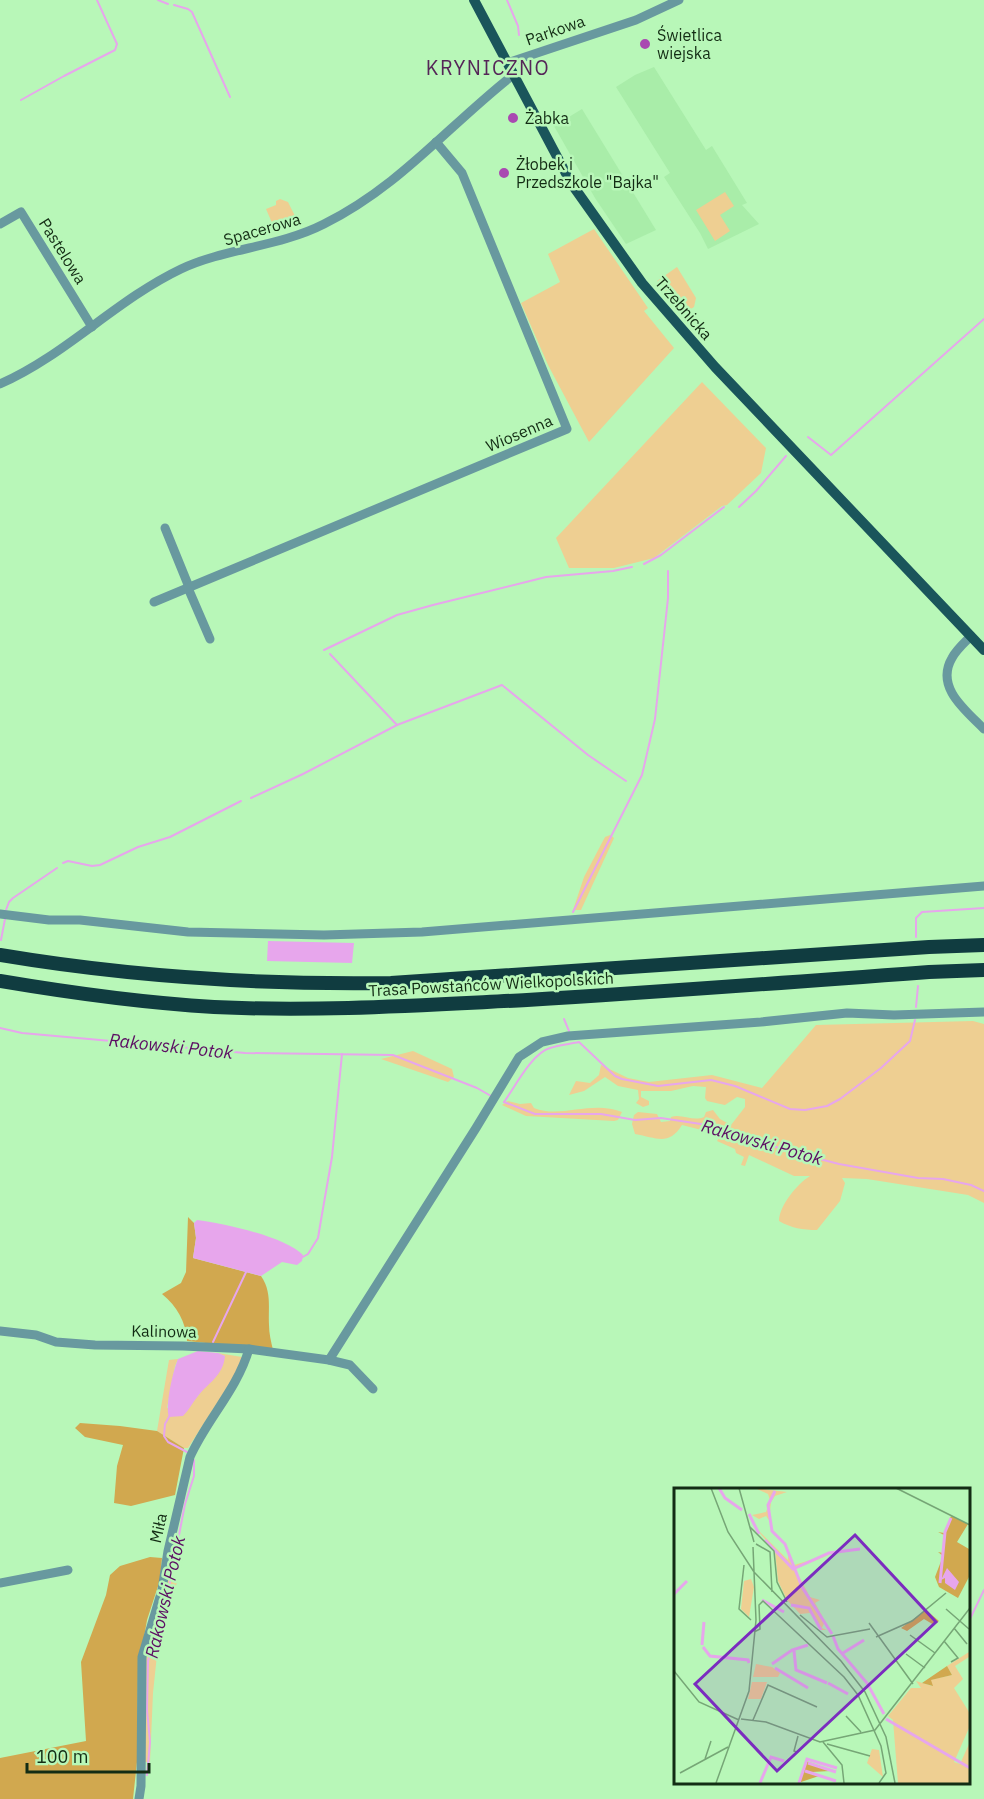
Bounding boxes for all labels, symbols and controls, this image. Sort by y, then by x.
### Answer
street label: Parkowa [523,10,588,49]
place label: Świetlica wiejska [657,24,722,63]
marker: Świetlica wiejska [638,37,652,51]
district label: KRYNICZNO [426,54,550,81]
place label: Żabka [525,108,569,128]
marker: Żabka [506,111,520,125]
place label: Żłobek i Przedszkole "Bajka" [516,154,659,192]
marker: Żłobek i Przedszkole "Bajka" [497,166,511,180]
street label: Spacerowa [221,208,303,250]
street label: Pastelowa [35,214,91,288]
street label: Trzebnicka [651,272,717,344]
street label: Wiosenna [483,410,556,456]
street label: Trasa Powstańców Wielkopolskich [368,968,614,1000]
water label: Rakowski Potok [108,1028,235,1064]
water label: Rakowski Potok [699,1114,826,1170]
street label: Kalinowa [131,1320,197,1342]
inset map [674,1488,969,1784]
street label: Miła [145,1511,171,1545]
water label: Rakowski Potok [140,1533,190,1660]
scale bar [27,1736,148,1774]
text: 100 m [36,1745,88,1768]

